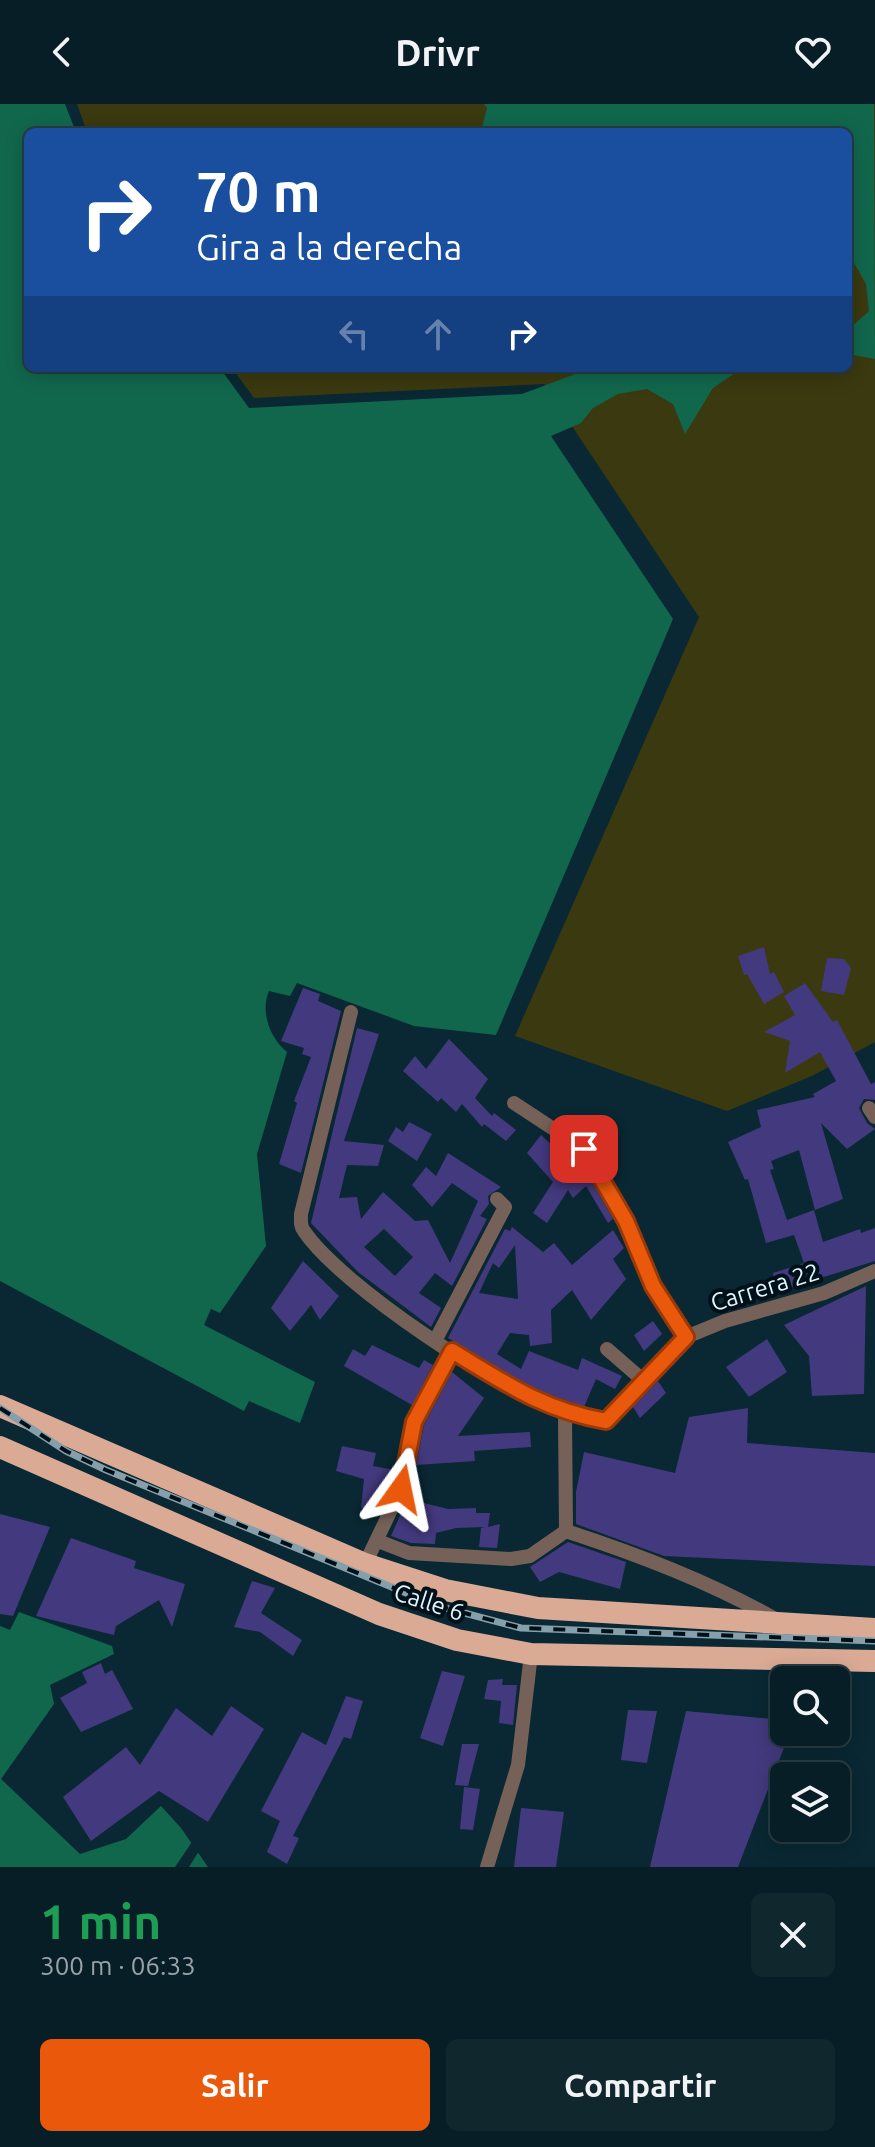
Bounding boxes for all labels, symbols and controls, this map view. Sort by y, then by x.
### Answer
icon: back [40,30,84,74]
icon: heart [791,30,835,74]
text: Drivr [395,32,480,73]
icon: right [64,160,168,264]
text: 70 m [196,160,321,223]
text: Gira a la derecha [196,226,462,267]
icon: left [332,312,376,356]
icon: ahead [416,312,460,356]
icon: right [500,312,544,356]
pin [550,1115,618,1183]
icon: arrive [562,1127,606,1171]
street label: Carrera 22 [707,1258,823,1316]
position arrow [359,1447,443,1531]
street label: Calle 6 [391,1578,467,1626]
map controls [770,1666,850,1842]
button: search [770,1666,850,1746]
button: layers [770,1762,850,1842]
button: close [751,1893,835,1977]
text: 1 min [40,1894,161,1948]
text: 300 m · 06:33 [40,1951,196,1980]
button: Salir [40,2039,430,2131]
button: Compartir [446,2039,835,2131]

